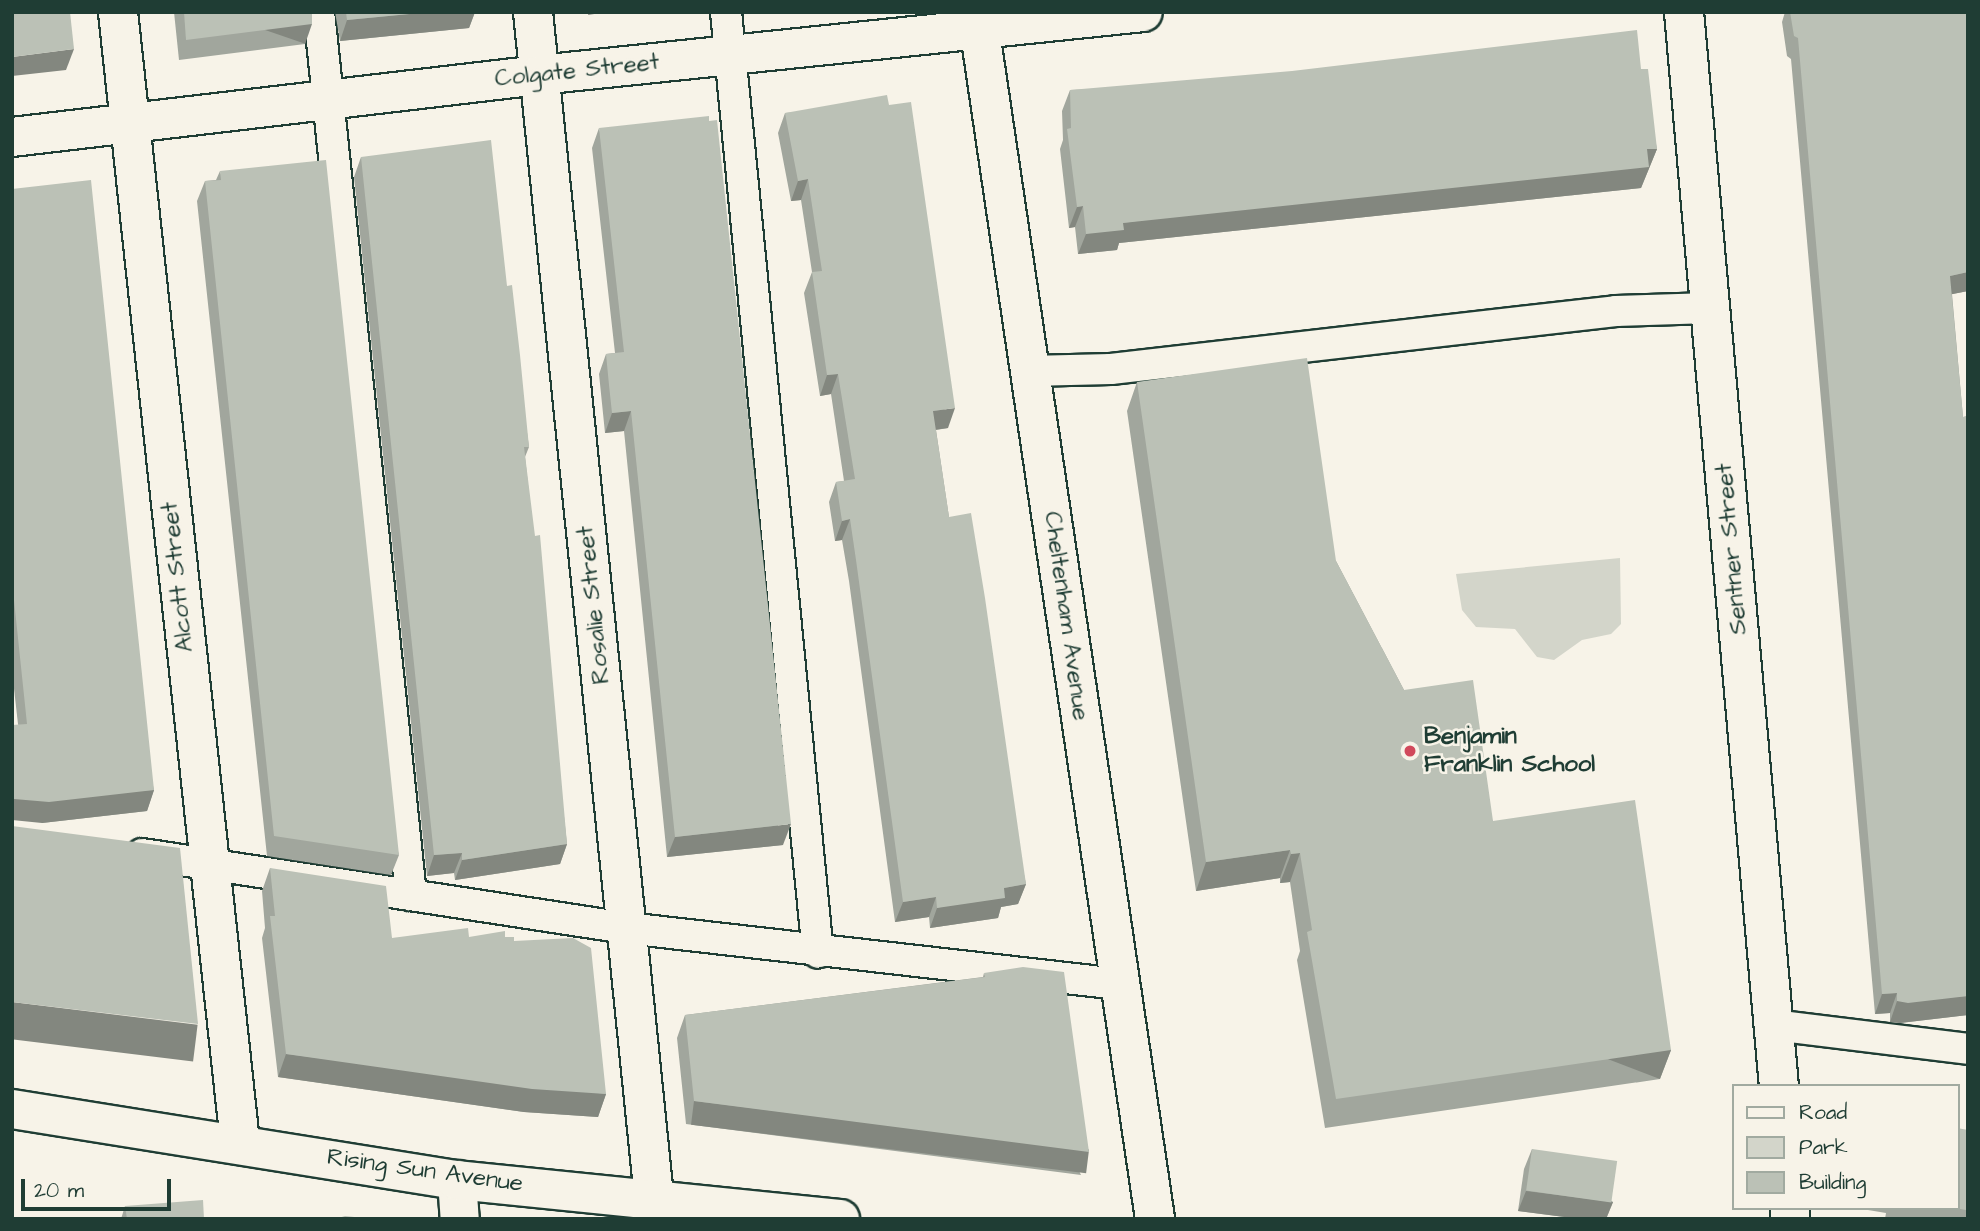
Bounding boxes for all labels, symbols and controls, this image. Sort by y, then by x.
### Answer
street label: Colgate Street [493,48,661,94]
street label: Sentner Street [1710,462,1754,636]
street label: Alcott Street [156,500,200,654]
street label: Cheltenham Avenue [1037,510,1095,722]
street label: Rosalie Street [571,524,617,686]
place label: Benjamin Franklin School [1424,723,1595,779]
marker: Benjamin Franklin School [1402,743,1418,759]
legend [1731,1084,1959,1210]
text: Road [1799,1098,1847,1127]
text: Park [1799,1133,1848,1162]
street label: Rising Sun Avenue [325,1143,525,1199]
scale bar [24,1164,175,1208]
text: Building [1799,1168,1866,1197]
text: 20 m [34,1176,84,1205]

